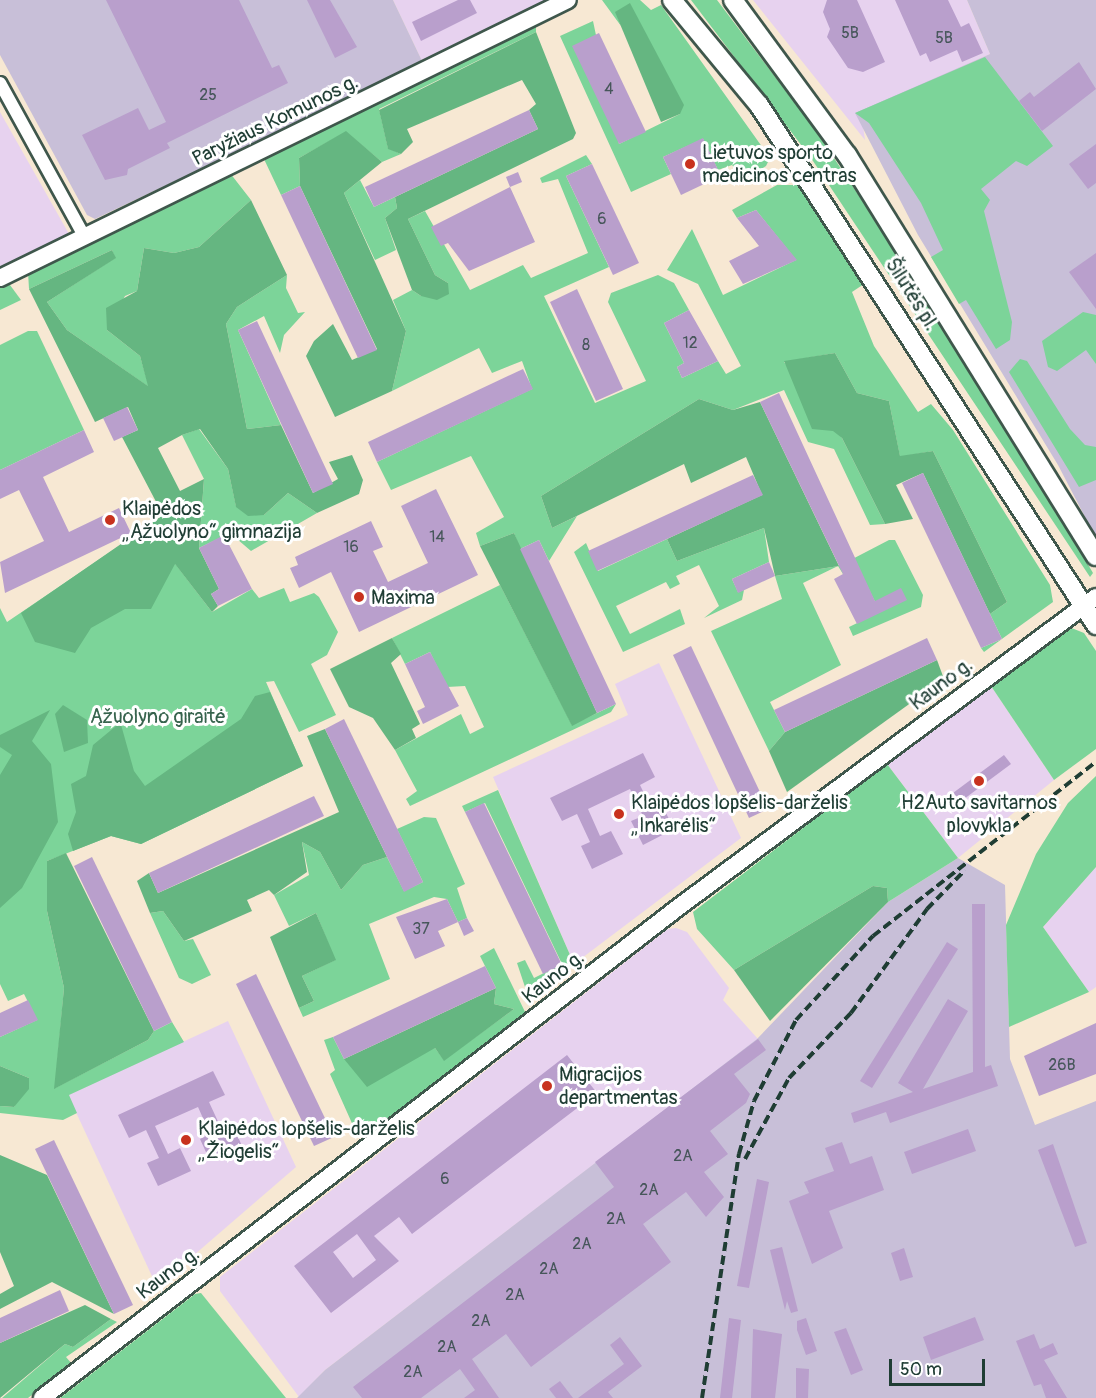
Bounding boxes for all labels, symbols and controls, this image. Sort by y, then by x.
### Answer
house number: 5B [841,23,859,43]
house number: 5B [935,28,953,48]
street label: Paryžiaus Komunos g. [188,69,362,171]
house number: 4 [604,79,614,99]
house number: 25 [199,85,217,105]
place label: Lietuvos sporto medicinos centras [702,140,856,187]
marker: Lietuvos sporto medicinos centras [683,157,697,171]
house number: 6 [597,209,607,229]
street label: Šilutės pl. [880,253,944,335]
house number: 12 [682,333,698,353]
house number: 8 [582,335,590,355]
place label: Klaipėdos „Ąžuolyno“ gimnazija [122,496,301,543]
marker: Klaipėdos „Ąžuolyno“ gimnazija [103,513,117,527]
house number: 14 [429,527,445,547]
house number: 16 [343,537,359,557]
place label: Maxima [371,585,435,609]
marker: Maxima [352,590,366,604]
street label: Kauno g. [905,653,977,715]
park label: Ąžuolyno giraitė [90,704,226,728]
marker: H2Auto savitarnos plovykla [972,774,986,788]
place label: Klaipėdos lopšelis-darželis „Inkarėlis“ [631,790,848,837]
place label: H2Auto savitarnos plovykla [901,790,1057,837]
marker: Klaipėdos lopšelis-darželis „Inkarėlis“ [612,807,626,821]
house number: 37 [412,919,430,939]
street label: Kauno g. [517,945,589,1009]
house number: 26B [1048,1055,1076,1075]
place label: Migracijos departmentas [559,1062,677,1109]
marker: Migracijos departmentas [540,1079,554,1093]
place label: Klaipėdos lopšelis-darželis „Žiogelis“ [198,1116,415,1163]
marker: Klaipėdos lopšelis-darželis „Žiogelis“ [179,1133,193,1147]
house number: 2A [673,1146,693,1166]
house number: 6 [440,1169,450,1189]
house number: 2A [639,1180,659,1200]
house number: 2A [606,1209,626,1229]
house number: 2A [572,1234,592,1254]
street label: Kauno g. [132,1242,204,1304]
house number: 2A [539,1259,559,1279]
house number: 2A [505,1285,525,1305]
house number: 2A [471,1311,491,1331]
house number: 2A [437,1337,457,1357]
scale bar [892,1347,988,1385]
text: 50 m [900,1358,942,1381]
house number: 2A [403,1362,423,1382]

